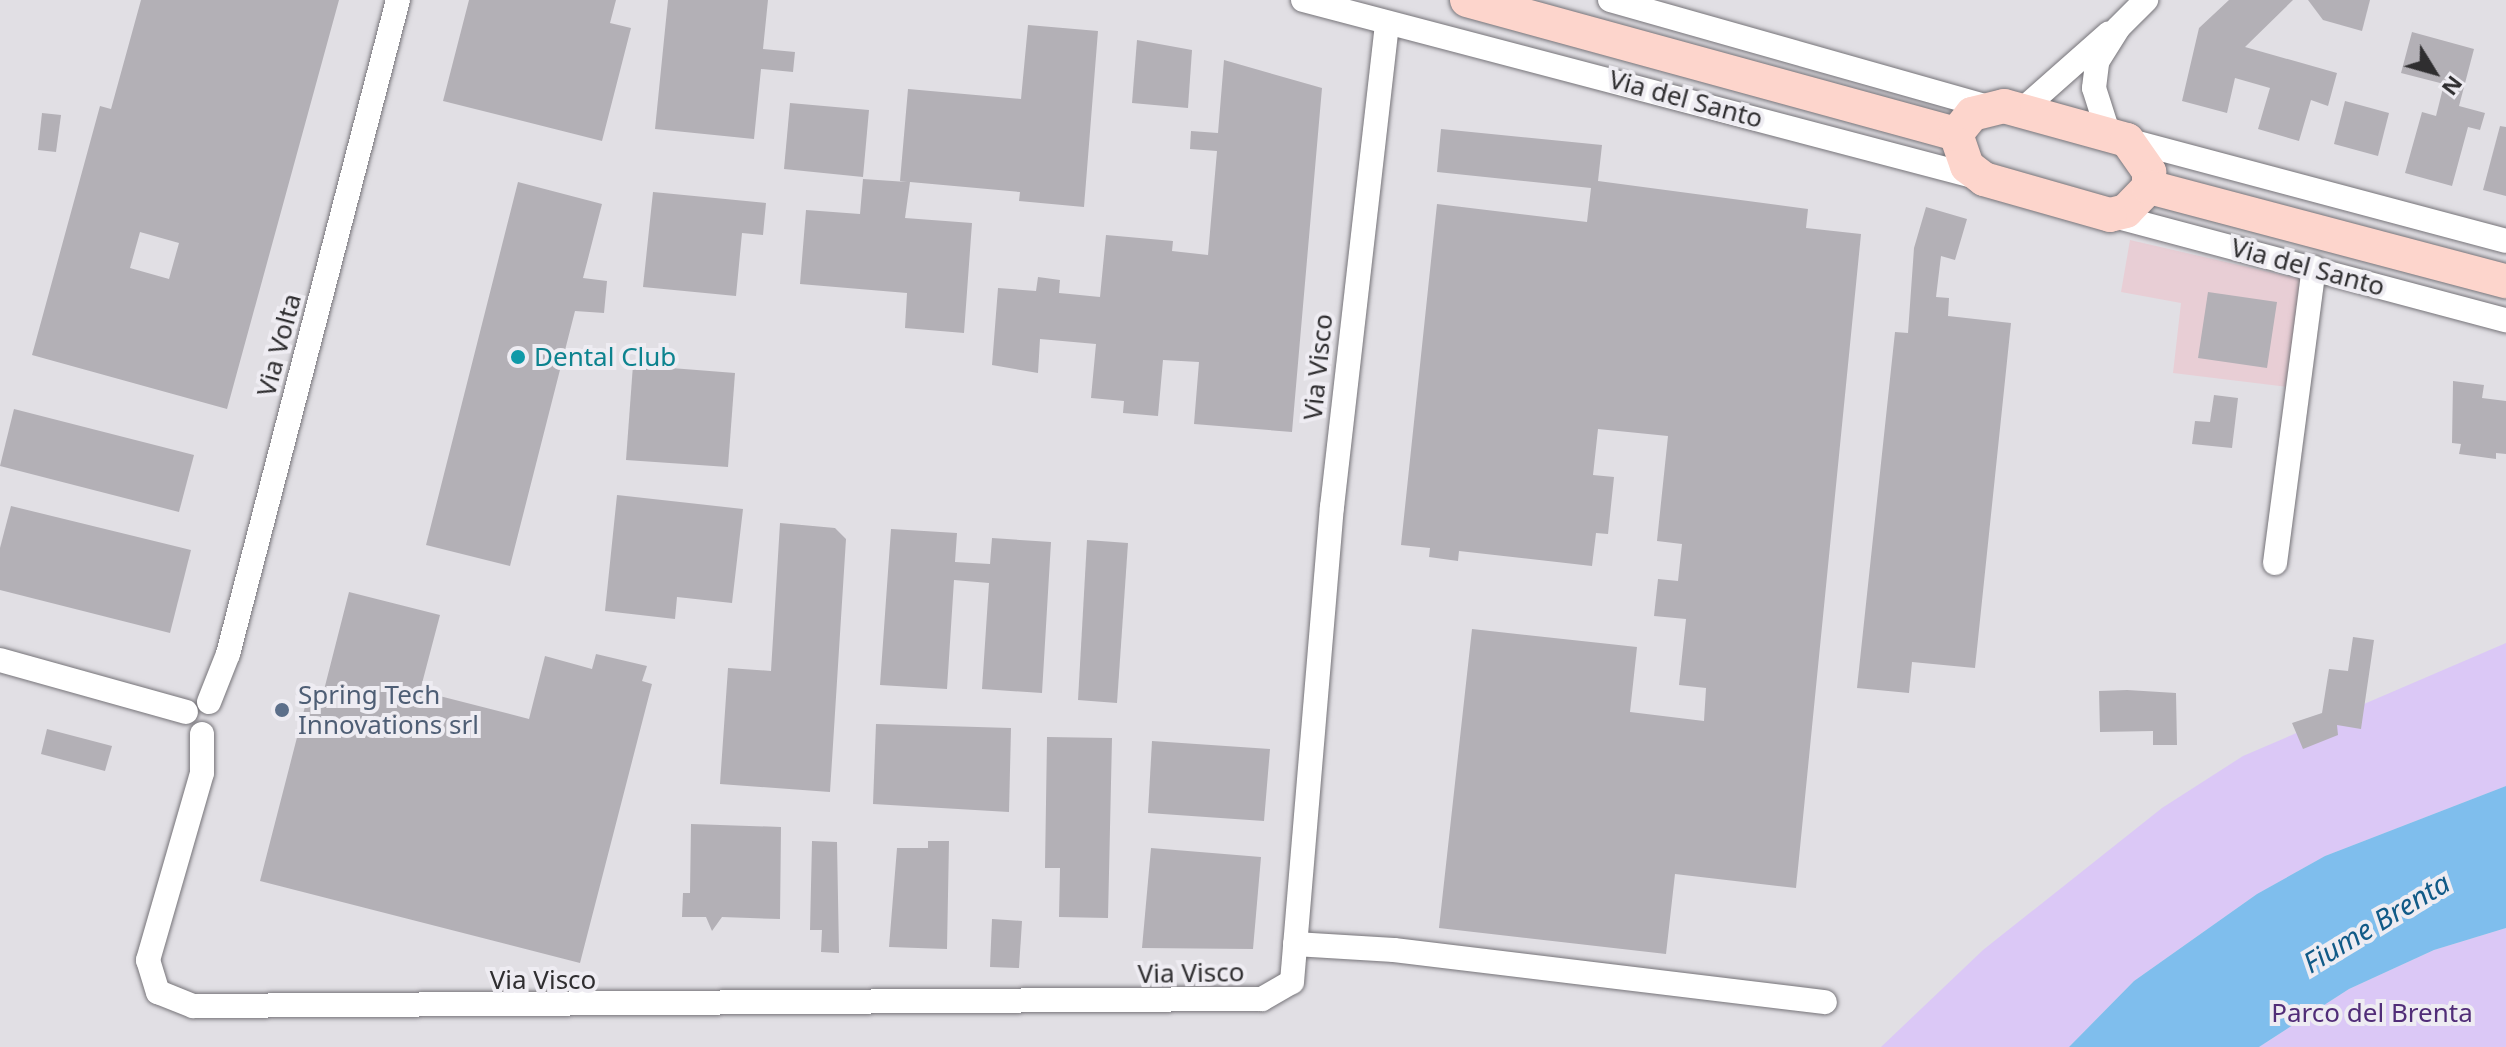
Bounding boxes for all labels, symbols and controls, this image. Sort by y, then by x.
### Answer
north arrow [2394,32,2474,112]
street label: Via del Santo [1606,64,1766,134]
text: N [2436,70,2471,103]
street label: Via del Santo [2228,232,2388,302]
street label: Via Volta [250,290,308,400]
street label: Via Visco [1297,312,1339,422]
place label: Dental Club [534,341,676,373]
marker: Dental Club [509,348,527,366]
place label: Spring Tech Innovations srl [298,679,479,740]
marker: Spring Tech Innovations srl [273,701,291,719]
water label: Fiume Brenta [2296,865,2456,979]
street label: Via Visco [1137,956,1245,990]
street label: Via Visco [490,964,596,996]
park label: Parco del Brenta [2271,997,2473,1029]

